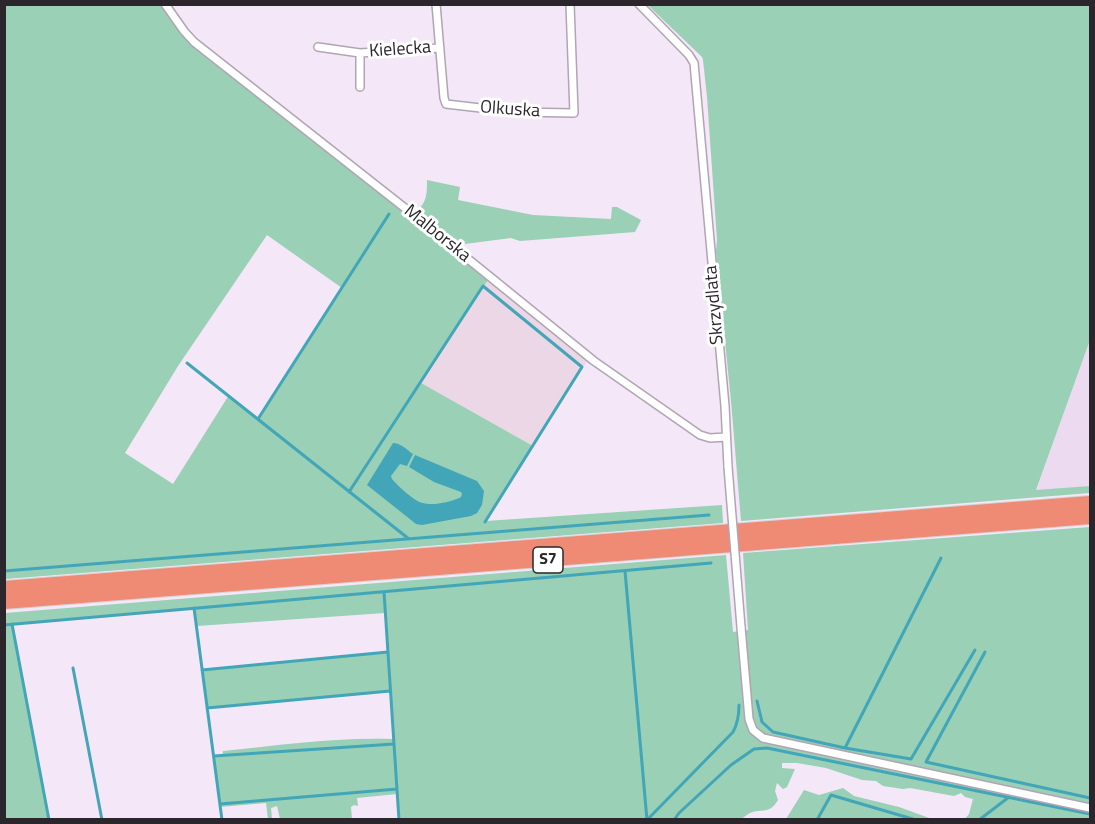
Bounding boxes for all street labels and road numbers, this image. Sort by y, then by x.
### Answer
street label: Kielecka [368,37,432,63]
street label: Olkuska [479,97,541,123]
street label: Malborska [399,201,475,267]
street label: Skrzydlata [701,265,729,345]
road number: S7 [533,547,563,573]

